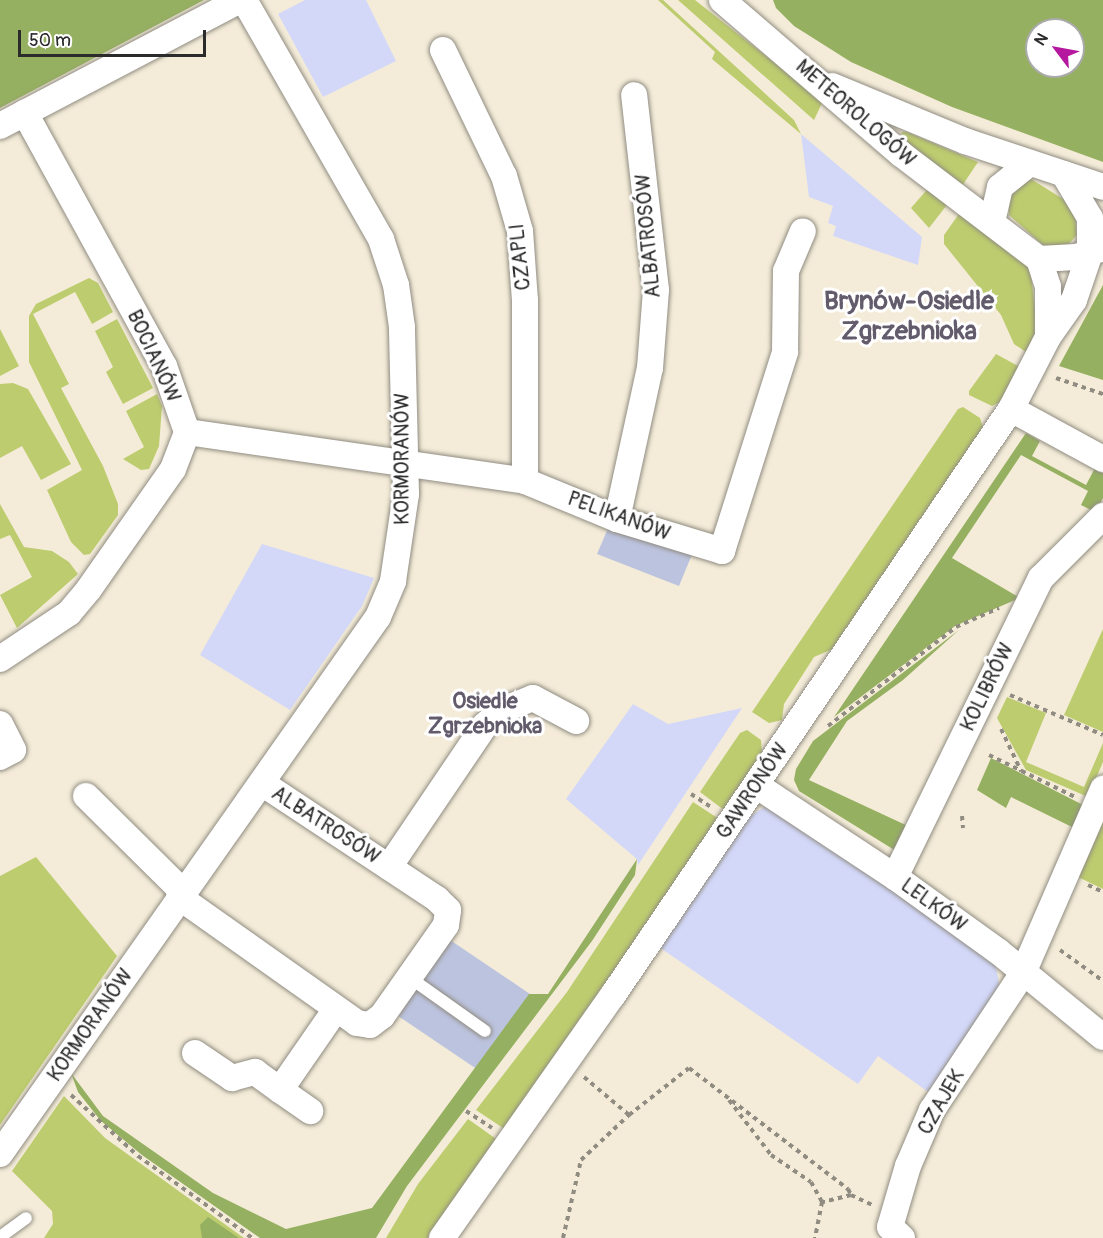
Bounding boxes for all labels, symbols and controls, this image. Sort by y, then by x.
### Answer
scale bar [21,18,208,56]
north arrow [1025,18,1085,78]
text: 50 m [29,29,71,52]
text: N [1030,30,1053,49]
street label: METEOROLOGÓW [791,54,921,172]
street label: ALBATROSÓW [631,173,665,299]
street label: CZAPLI [505,222,535,292]
district label: Brynów-Osiedle Zgrzebnioka [824,286,994,348]
street label: BOCIANÓW [122,306,186,406]
street label: KORMORANÓW [390,393,414,525]
street label: PELIKANÓW [564,486,674,546]
street label: KOLIBRÓW [955,639,1019,735]
district label: Osiedle Zgrzebnioka [428,688,542,740]
street label: GAWRONÓW [711,738,793,844]
street label: ALBATROSÓW [267,781,385,869]
street label: LELKÓW [896,873,972,937]
street label: KORMORANÓW [42,964,138,1086]
street label: CZAJEK [913,1065,969,1139]

